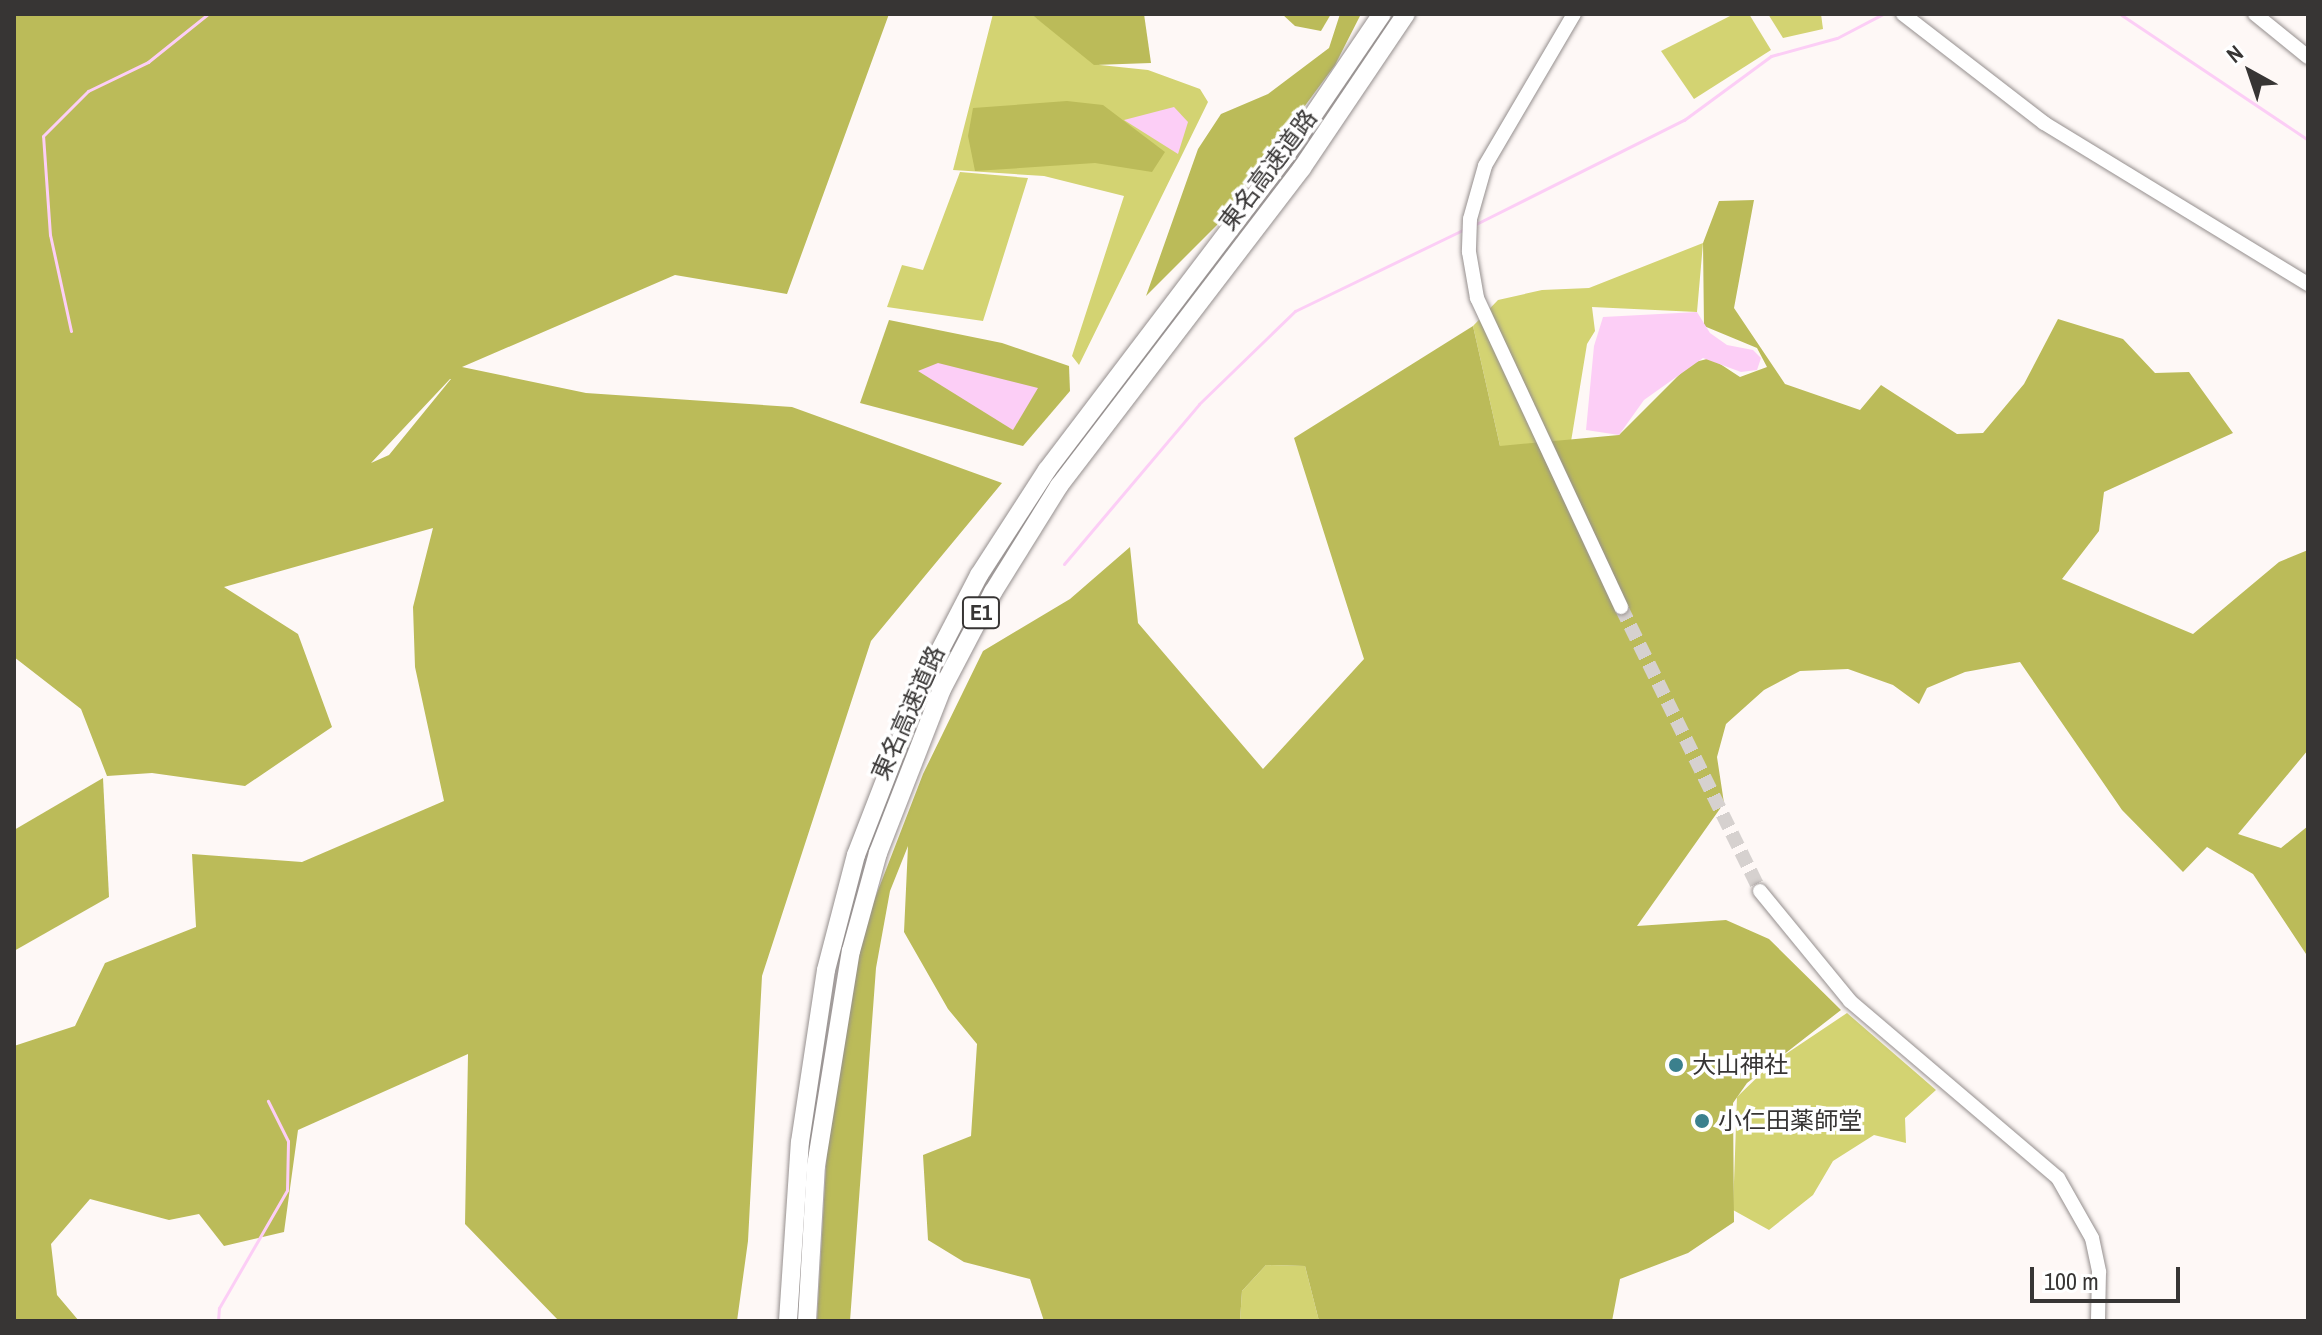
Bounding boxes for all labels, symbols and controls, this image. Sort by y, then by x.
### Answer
north arrow [2210,32,2290,112]
text: N [2220,38,2249,69]
street label: 東名高速道路 [1213,104,1323,236]
road number: E1 [961,595,1001,631]
street label: 東名高速道路 [866,641,950,785]
place label: 大山神社 [1692,1051,1788,1079]
marker: 大山神社 [1667,1056,1685,1074]
place label: 小仁田薬師堂 [1718,1107,1862,1135]
marker: 小仁田薬師堂 [1693,1112,1711,1130]
scale bar [2034,1251,2184,1301]
text: 100 m [2044,1265,2099,1297]

